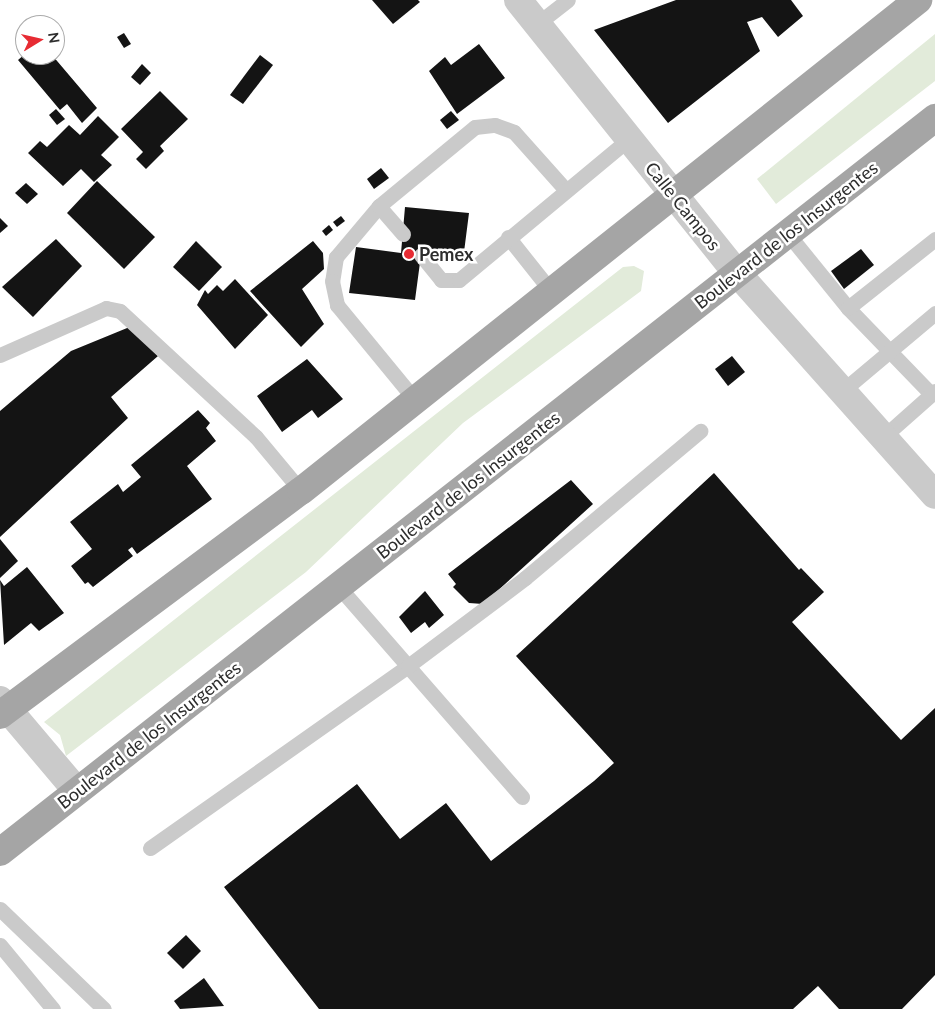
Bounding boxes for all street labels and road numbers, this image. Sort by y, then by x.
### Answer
street label: Calle Campos [641,157,725,255]
street label: Boulevard de los Insurgentes [690,157,882,313]
street label: Boulevard de los Insurgentes [372,407,564,563]
street label: Boulevard de los Insurgentes [53,657,245,813]

